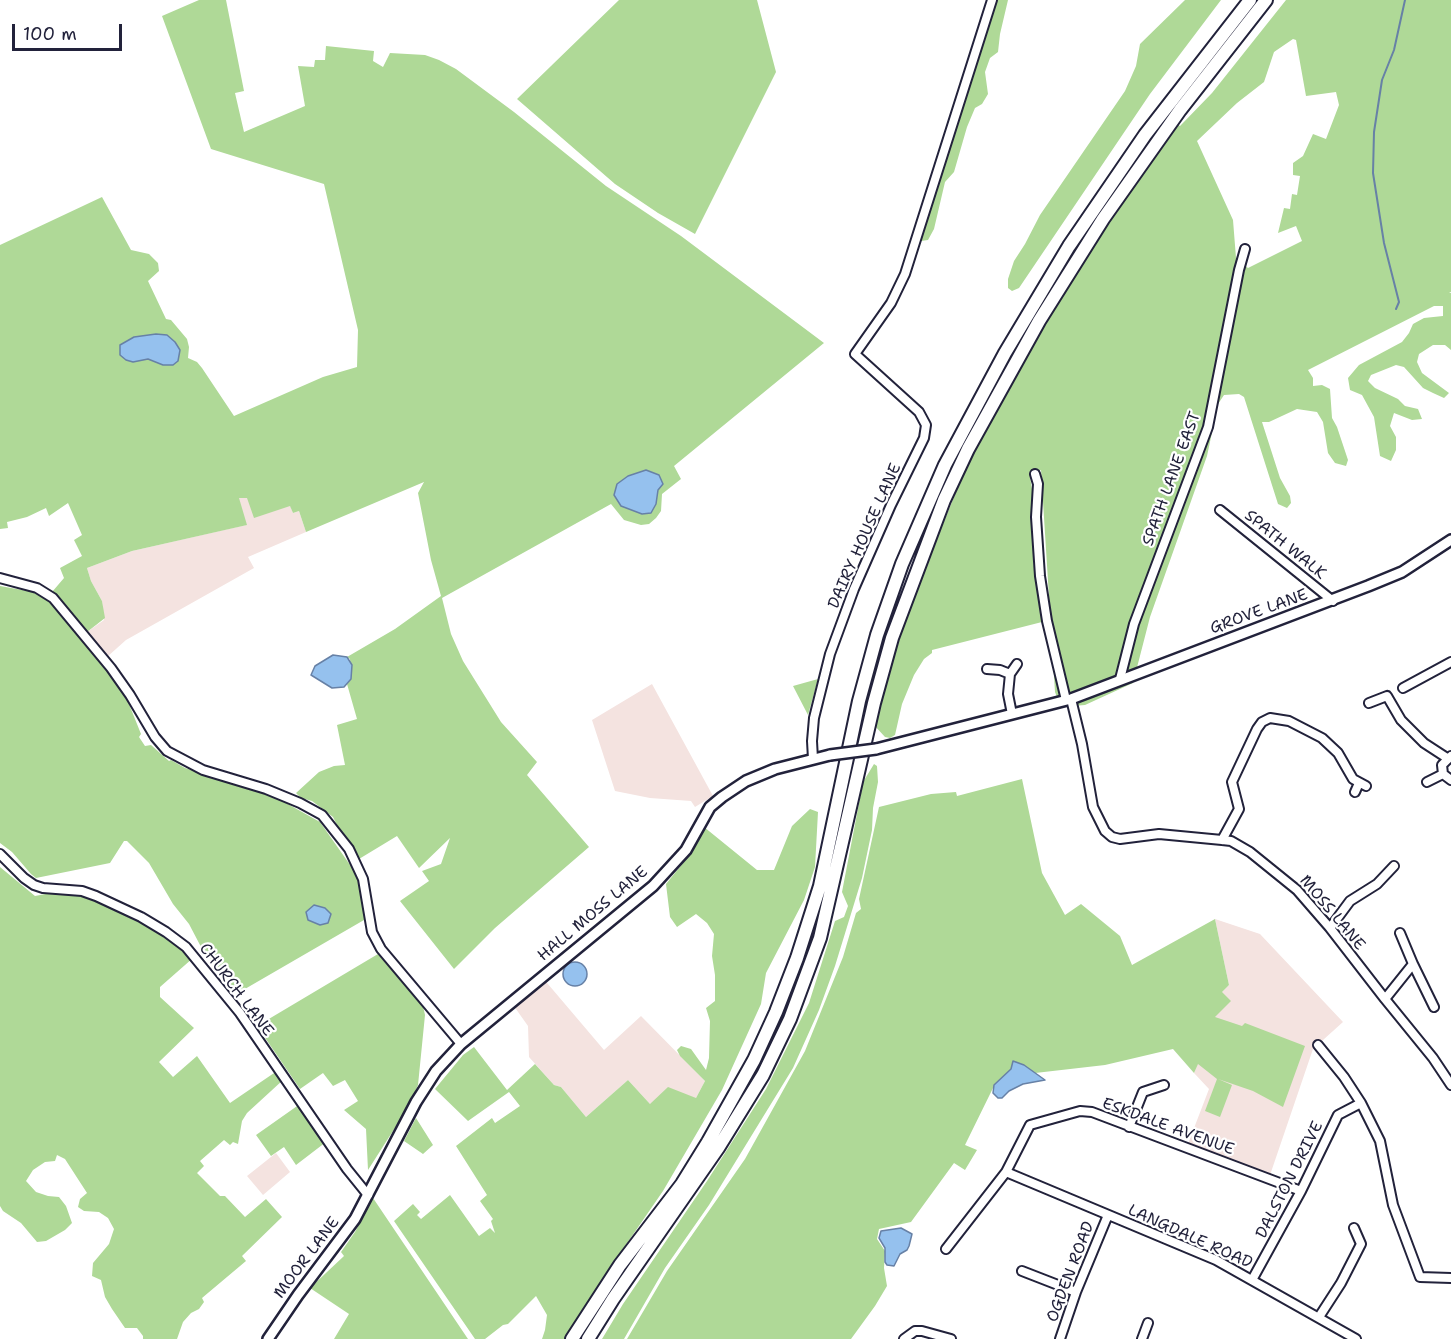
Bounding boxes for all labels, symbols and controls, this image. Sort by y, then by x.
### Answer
scale bar [15,12,124,50]
text: 100 m [23,22,77,46]
street label: SPATH LANE EAST [1139,409,1205,549]
street label: DAIRY HOUSE LANE [824,460,906,612]
street label: SPATH WALK [1240,506,1330,584]
street label: GROVE LANE [1208,585,1310,639]
street label: HALL MOSS LANE [534,862,652,966]
street label: MOSS LANE [1295,872,1369,954]
street label: CHURCH LANE [195,940,277,1040]
street label: ESKDALE AVENUE [1099,1094,1237,1160]
street label: DALSTON DRIVE [1252,1118,1328,1242]
street label: LANGDALE ROAD [1125,1201,1255,1273]
street label: MOOR LANE [270,1214,344,1302]
street label: OGDEN ROAD [1043,1219,1099,1325]

